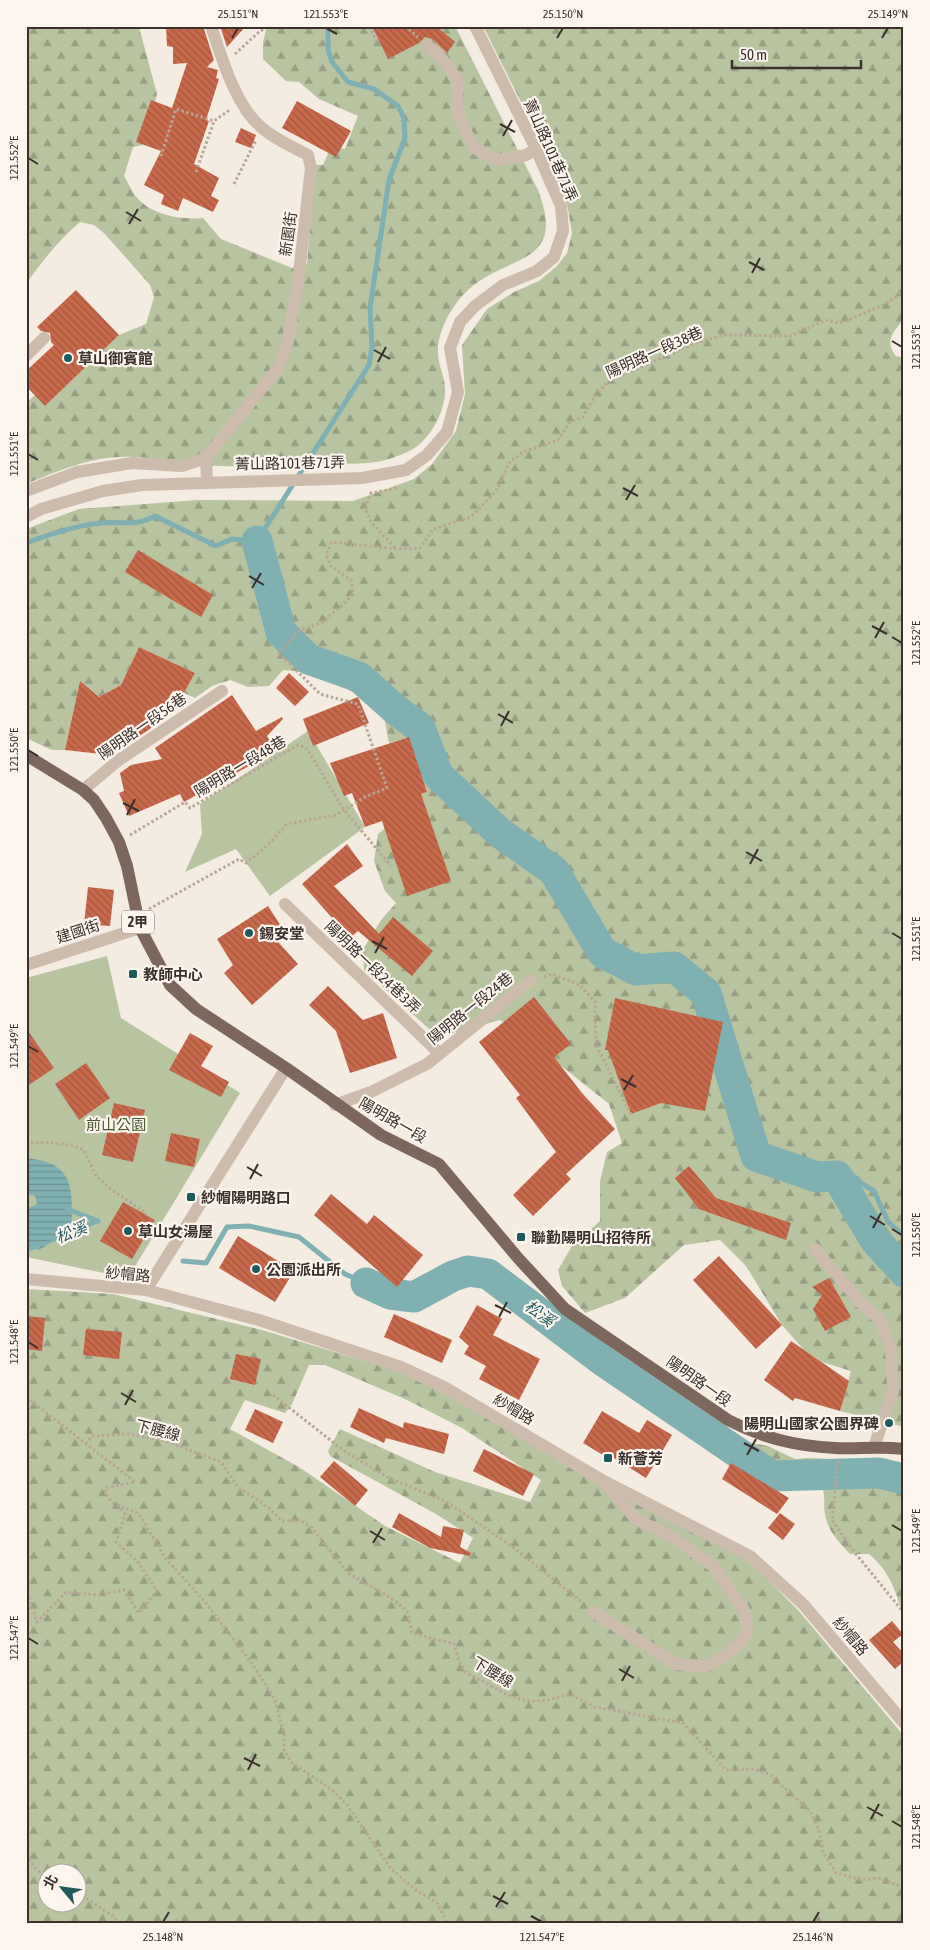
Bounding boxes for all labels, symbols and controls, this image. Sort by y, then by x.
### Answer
text: 25.151°N [218,7,258,21]
text: 121.553°E [304,7,348,21]
text: 25.150°N [543,7,583,21]
text: 25.149°N [868,7,908,21]
scale bar [732,38,861,70]
text: 50 m [740,46,767,63]
street label: 菁山路101巷71弄 [521,96,581,204]
text: 121.552°E [7,136,21,180]
street label: 新園街 [276,211,300,257]
street label: 陽明路一段38巷 [603,323,705,381]
text: 121.553°E [909,325,923,369]
place label: 草山御賓館 [78,350,153,367]
marker: 草山御賓館 [62,352,74,364]
text: 121.551°E [7,432,21,476]
street label: 菁山路101巷71弄 [235,454,345,472]
text: 121.552°E [909,621,923,665]
street label: 陽明路一段56巷 [94,689,190,763]
text: 121.550°E [7,728,21,772]
street label: 陽明路一段48巷 [191,732,289,800]
road number: 2甲 [122,910,154,934]
street label: 建國街 [54,916,102,946]
street label: 陽明路一段24巷3弄 [322,917,424,1017]
text: 121.551°E [909,917,923,961]
place label: 錫安堂 [259,925,304,942]
marker: 錫安堂 [243,927,255,939]
place label: 教師中心 [143,966,203,983]
marker: 教師中心 [127,968,139,980]
street label: 陽明路一段24巷 [424,969,516,1047]
text: 121.549°E [7,1024,21,1068]
street label: 陽明路一段 [356,1094,430,1146]
park label: 前山公園 [86,1116,146,1133]
place label: 紗帽陽明路口 [201,1189,291,1206]
marker: 紗帽陽明路口 [185,1191,197,1203]
text: 121.550°E [909,1213,923,1257]
water label: 松溪 [53,1217,91,1246]
place label: 草山女湯屋 [138,1223,213,1240]
marker: 草山女湯屋 [122,1225,134,1237]
place label: 聯勤陽明山招待所 [531,1229,651,1246]
marker: 聯勤陽明山招待所 [515,1231,527,1243]
place label: 公園派出所 [266,1261,341,1278]
marker: 公園派出所 [250,1263,262,1275]
street label: 紗帽路 [105,1264,151,1284]
water label: 松溪 [522,1296,560,1331]
text: 121.548°E [7,1320,21,1364]
street label: 陽明路一段 [663,1353,735,1409]
street label: 紗帽路 [490,1390,538,1428]
place label: 陽明山國家公園界碑 [744,1415,879,1432]
street label: 下腰線 [134,1416,182,1444]
marker: 陽明山國家公園界碑 [883,1417,895,1429]
place label: 新薈芳 [618,1450,663,1467]
marker: 新薈芳 [602,1452,614,1464]
text: 121.549°E [909,1509,923,1553]
street label: 紗帽路 [830,1613,872,1659]
text: 121.547°E [7,1616,21,1660]
street label: 下腰線 [469,1653,517,1691]
text: 121.548°E [909,1805,923,1849]
north arrow [38,1862,88,1912]
text: 北 [40,1872,61,1892]
text: 25.148°N [143,1930,183,1944]
text: 121.547°E [520,1930,564,1944]
text: 25.146°N [793,1930,833,1944]

